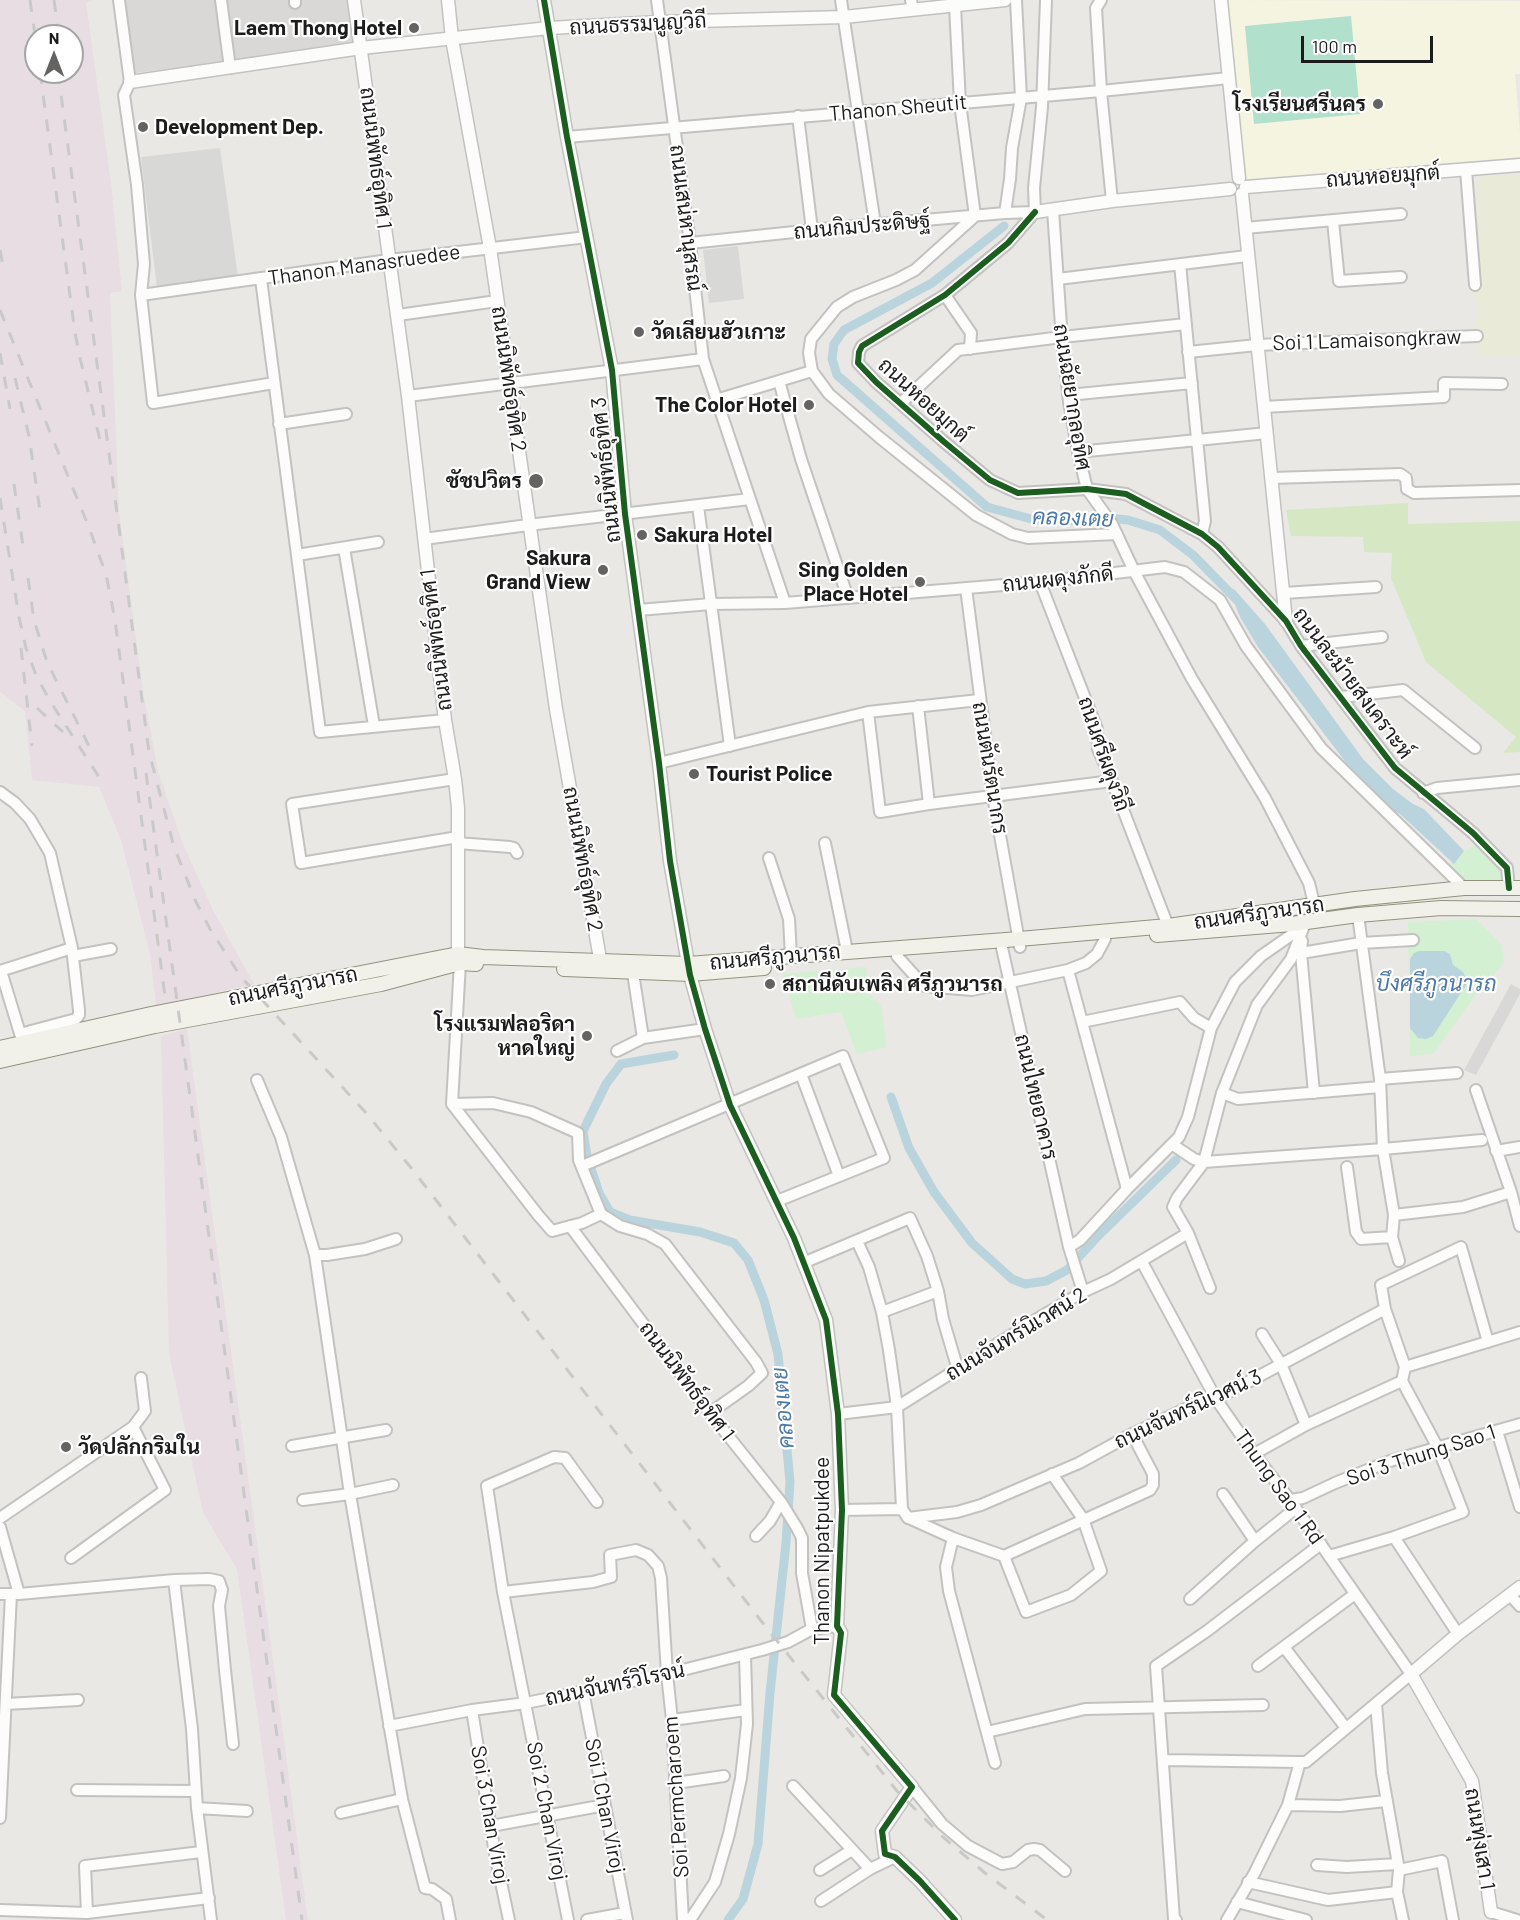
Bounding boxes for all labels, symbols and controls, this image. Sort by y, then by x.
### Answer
street label: ถนนธรรมนูญวิถี [569,8,707,40]
place label: Laem Thong Hotel [234,15,402,41]
marker: Laem Thong Hotel [407,21,421,35]
north arrow [24,24,84,84]
scale bar [1304,24,1436,62]
text: N [49,28,59,47]
text: 100 m [1312,35,1357,57]
street label: ถนนนิพัทธ์อุทิศ 1 [355,86,397,230]
street label: Thanon Sheutit [828,89,968,127]
place label: โรงเรียนศรีนคร [1233,91,1366,117]
marker: โรงเรียนศรีนคร [1371,97,1385,111]
place label: Development Dep. [155,114,324,140]
marker: Development Dep. [136,120,150,134]
street label: ถนนเสน่หานุสรณ์ [664,143,708,293]
street label: ถนนหอยมุกต์ [1325,159,1441,193]
street label: ถนนกิมประดิษฐ์ [793,207,931,245]
street label: Thanon Manasruedee [266,239,462,291]
street label: ถนนนิพัทธ์อุทิศ 2 [486,305,532,453]
place label: วัดเลียนฮัวเกาะ [651,319,786,345]
street label: ถนนฉัยยากุลอุทิศ [1048,322,1096,472]
street label: Soi 1 Lamaisongkraw [1272,324,1462,356]
marker: วัดเลียนฮัวเกาะ [632,325,646,339]
street label: ถนนหอยมุกต์ [873,352,975,448]
place label: The Color Hotel [655,392,797,418]
street label: ถนนนิพัทธ์อุทิศ 3 [586,396,626,544]
marker: The Color Hotel [802,398,816,412]
place label: ชัชปวิตร [446,468,522,494]
marker: ชัชปวิตร [527,472,545,490]
water label: คลองเตย [1032,503,1114,533]
place label: Sakura Hotel [654,522,772,548]
marker: Sakura Hotel [635,528,649,542]
place label: Sakura Grand View [486,545,591,595]
place label: Sing Golden Place Hotel [798,557,908,607]
street label: ถนนผดุงภักดี [1001,561,1115,597]
marker: Sakura Grand View [596,563,610,577]
street label: ถนนนิพัทธ์อุทิศ 1 [415,568,457,712]
marker: Sing Golden Place Hotel [913,575,927,589]
street label: ถนนละม้ายสงเคราะห์ [1288,602,1418,764]
street label: ถนนศรีผดุงวิถี [1073,693,1135,815]
street label: ถนนตันรัตนากร [967,700,1013,836]
place label: Tourist Police [706,761,832,787]
marker: Tourist Police [687,767,701,781]
street label: ถนนนิพัทธ์อุทิศ 2 [558,785,608,933]
street label: ถนนศรีภูวนารถ [1192,891,1326,935]
street label: ถนนศรีภูวนารถ [708,939,842,975]
street label: ถนนศรีภูวนารถ [226,961,360,1011]
place label: สถานีดับเพลิง ศรีภูวนารถ [782,971,1003,997]
water label: บึงศรีภูวนารถ [1376,971,1496,997]
marker: สถานีดับเพลิง ศรีภูวนารถ [763,977,777,991]
place label: โรงแรมฟลอริดา หาดใหญ่ [434,1011,575,1061]
marker: โรงแรมฟลอริดา หาดใหญ่ [580,1029,594,1043]
street label: ถนนไทยอาคาร [1009,1032,1063,1162]
street label: ถนนจันทร์นิเวศน์ 2 [941,1282,1091,1386]
street label: ถนนนิพัทธ์อุทิศ 1 [634,1316,740,1446]
street label: ถนนจันทร์นิเวศน์ 3 [1110,1364,1266,1454]
water label: คลองเตย [766,1366,800,1450]
street label: Soi 3 Thung Sao 1 [1343,1419,1499,1491]
street label: Thung Sao 1 Rd [1229,1425,1329,1549]
place label: วัดปลักกริมใน [78,1434,200,1460]
marker: วัดปลักกริมใน [59,1440,73,1454]
street label: Thanon Nipatpukdee [809,1457,835,1645]
street label: ถนนจันทร์วิโรจน์ [543,1657,687,1711]
street label: Soi Permcharoem [658,1715,694,1879]
street label: Soi 1 Chan Viroj [580,1736,630,1876]
street label: Soi 2 Chan Viroj [521,1739,573,1883]
street label: Soi 3 Chan Viroj [465,1744,515,1886]
street label: ถนนทุ่งเสา 1 [1460,1786,1500,1892]

